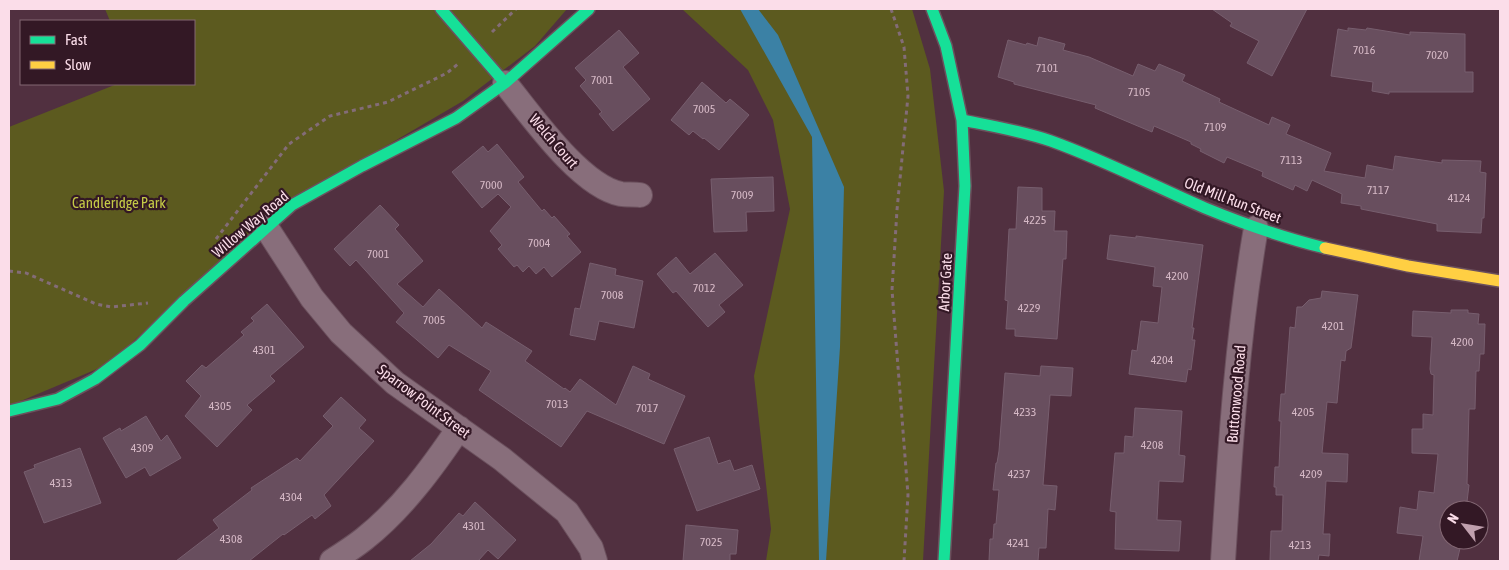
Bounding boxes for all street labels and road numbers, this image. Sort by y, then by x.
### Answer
street label: Welch Court [526,111,582,171]
street label: Old Mill Run Street [1182,174,1284,226]
street label: Willow Way Road [208,187,292,261]
street label: Arbor Gate [935,252,955,312]
street label: Buttonwood Road [1223,345,1249,443]
street label: Sparrow Point Street [374,361,474,441]

